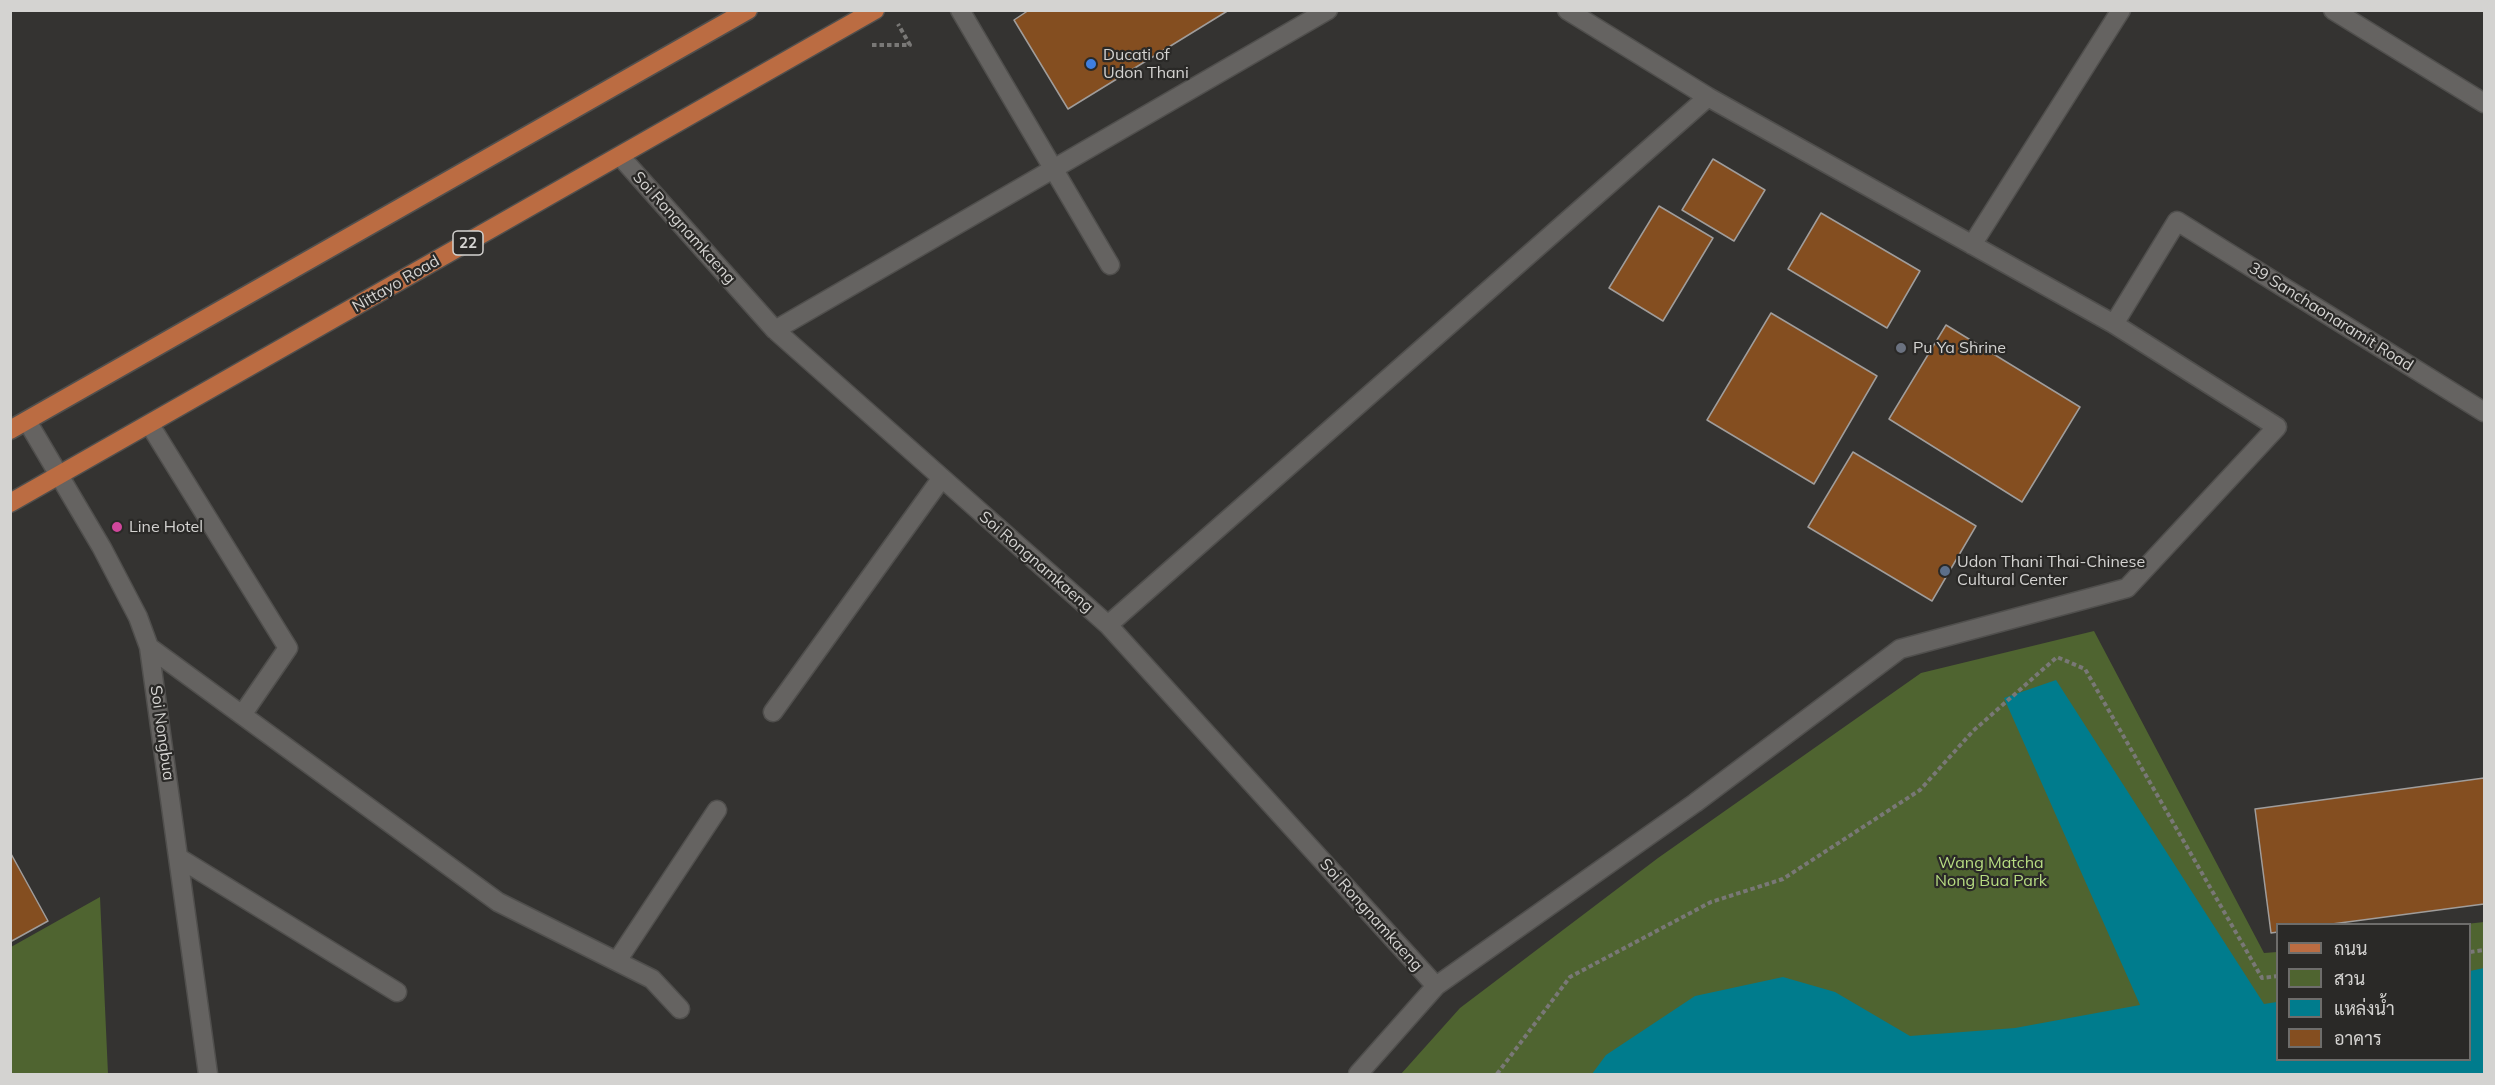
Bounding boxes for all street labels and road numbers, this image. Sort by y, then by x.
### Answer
street label: Soi Rongnamkaeng [628,168,740,288]
road number: 22 [453,231,483,255]
street label: Nittayo Road [349,251,443,317]
street label: 39 Sanchaonaramit Road [2246,259,2416,375]
street label: Soi Rongnamkaeng [975,507,1097,617]
street label: Soi Nongbua [146,684,178,782]
street label: Soi Rongnamkaeng [1315,855,1427,975]

